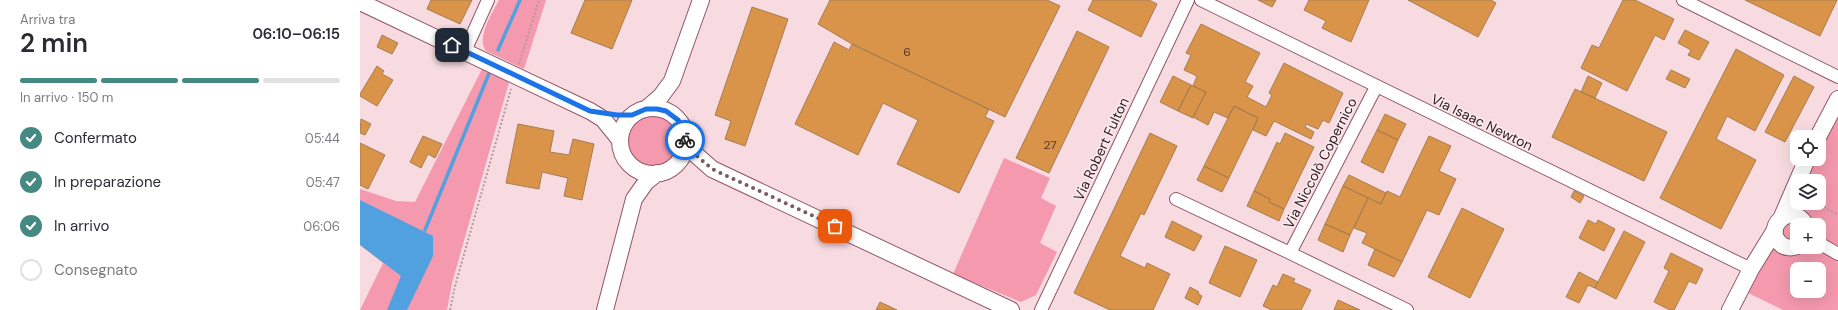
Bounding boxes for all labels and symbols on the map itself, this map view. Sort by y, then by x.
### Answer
pin [435,28,469,62]
house number: 6 [903,44,911,60]
street label: Via Isaac Newton [1428,90,1536,154]
street label: Via Robert Fulton [1069,95,1133,203]
street label: Via Niccolò Copernico [1279,95,1361,231]
courier [665,120,705,160]
house number: 27 [1043,137,1057,153]
pin [818,209,852,243]

